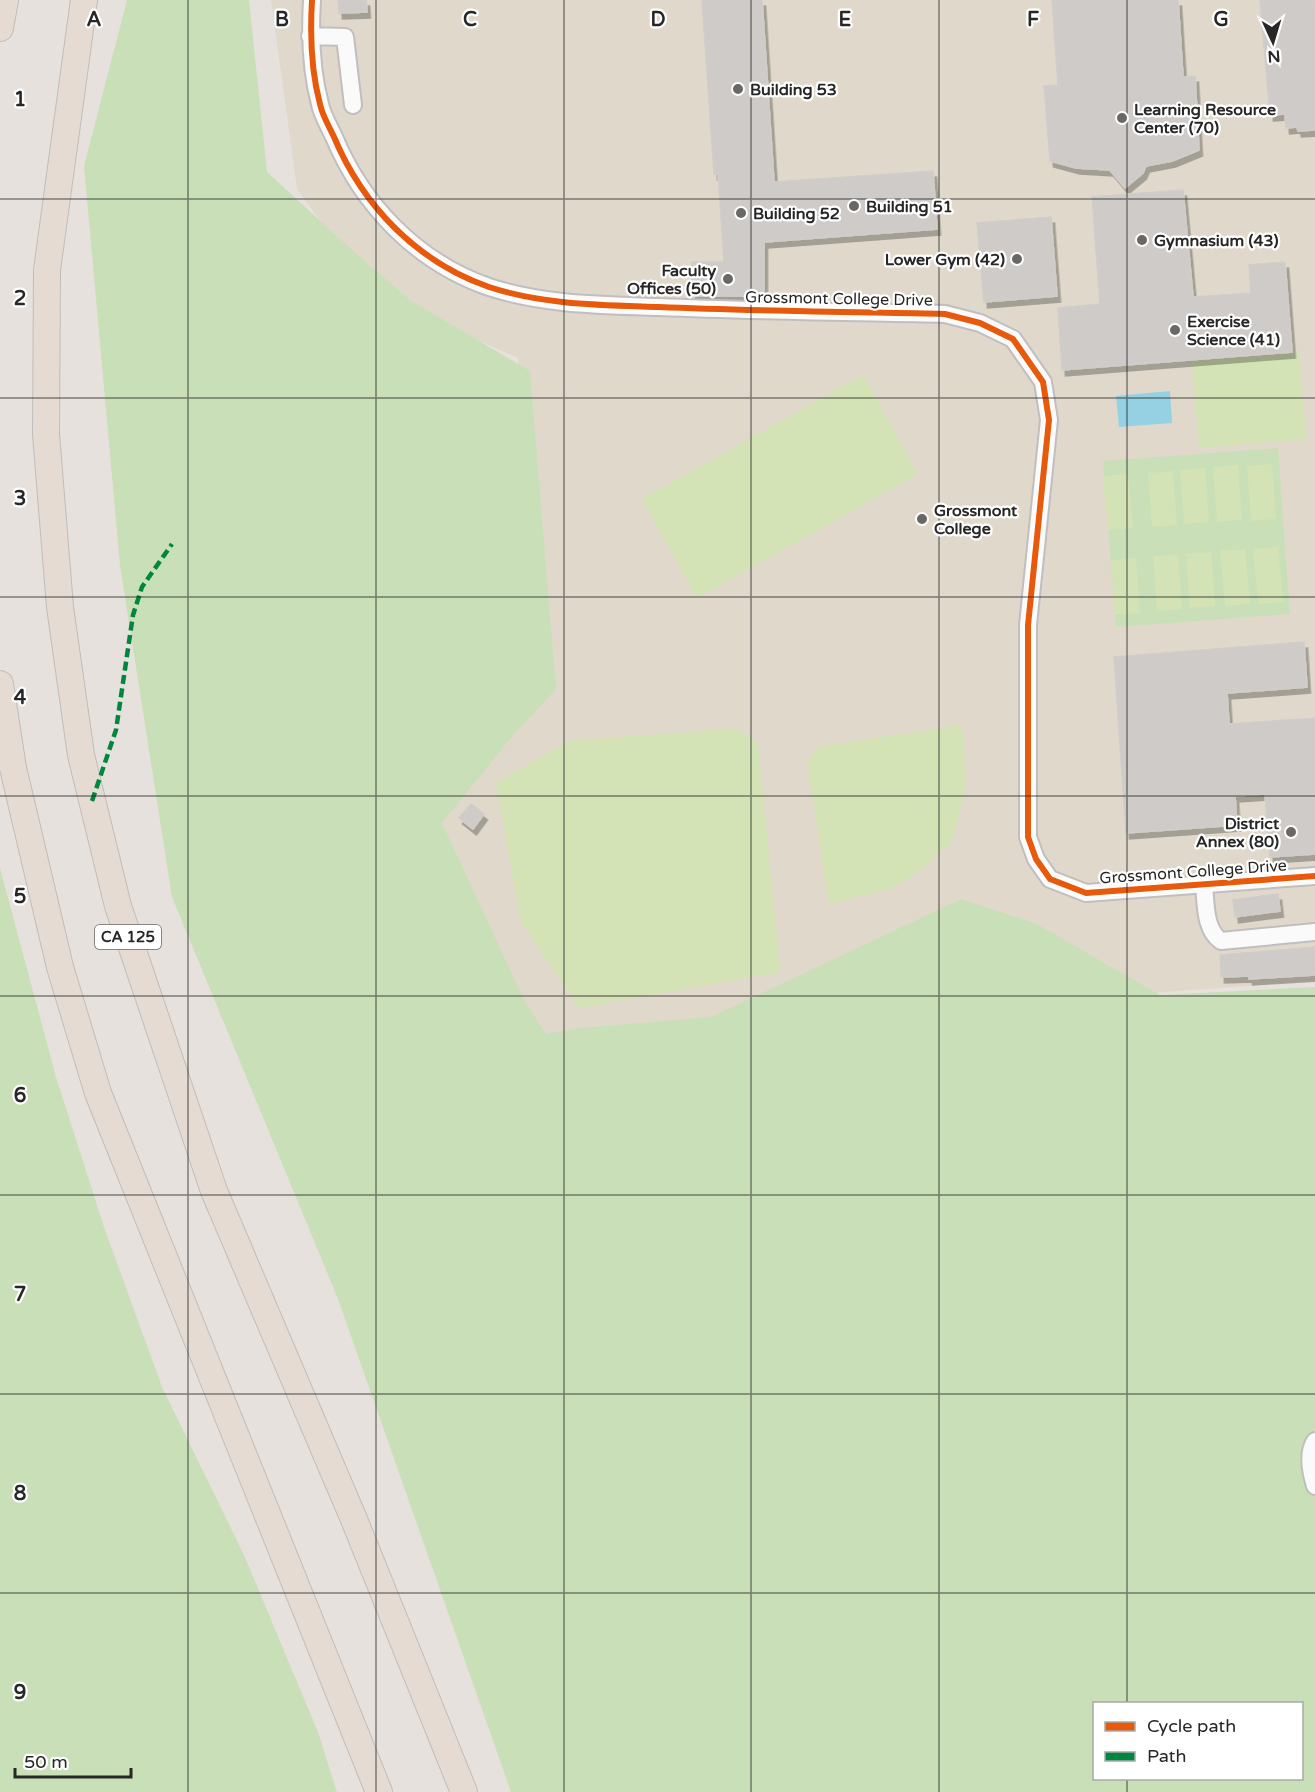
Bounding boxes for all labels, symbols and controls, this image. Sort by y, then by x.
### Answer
text: A [87,8,102,32]
text: B [275,8,289,32]
text: C [463,8,477,32]
text: D [650,8,666,32]
text: E [839,8,852,32]
text: F [1027,8,1039,32]
text: G [1213,8,1229,32]
north arrow [1243,12,1303,72]
text: N [1267,46,1281,66]
place label: Building 53 [750,80,837,100]
marker: Building 53 [731,82,745,96]
text: 1 [14,88,26,112]
place label: Learning Resource Center (70) [1134,100,1276,138]
marker: Learning Resource Center (70) [1115,111,1129,125]
place label: Building 51 [866,197,953,217]
marker: Building 51 [847,199,861,213]
place label: Building 52 [753,204,840,224]
marker: Building 52 [734,206,748,220]
place label: Gymnasium (43) [1154,231,1278,251]
marker: Gymnasium (43) [1135,233,1149,247]
place label: Lower Gym (42) [885,250,1005,270]
marker: Lower Gym (42) [1010,252,1024,266]
place label: Faculty Offices (50) [627,261,716,299]
marker: Faculty Offices (50) [721,272,735,286]
text: 2 [14,287,26,311]
street label: Grossmont College Drive [745,287,933,311]
place label: Exercise Science (41) [1187,312,1280,350]
marker: Exercise Science (41) [1168,323,1182,337]
text: 3 [14,487,26,511]
place label: Grossmont College [934,501,1018,539]
marker: Grossmont College [915,512,929,526]
text: 4 [14,686,27,710]
place label: District Annex (80) [1196,814,1280,852]
marker: District Annex (80) [1284,825,1298,839]
street label: Grossmont College Drive [1099,855,1287,889]
text: 5 [14,885,26,909]
road number: CA 125 [95,925,161,949]
text: 6 [14,1084,26,1108]
text: 7 [14,1283,26,1307]
text: 8 [14,1482,26,1506]
text: 9 [14,1681,26,1705]
legend [1093,1702,1303,1780]
text: Cycle path [1147,1715,1236,1737]
scale bar [15,1741,130,1779]
text: Path [1147,1745,1186,1767]
text: 50 m [24,1751,68,1773]

